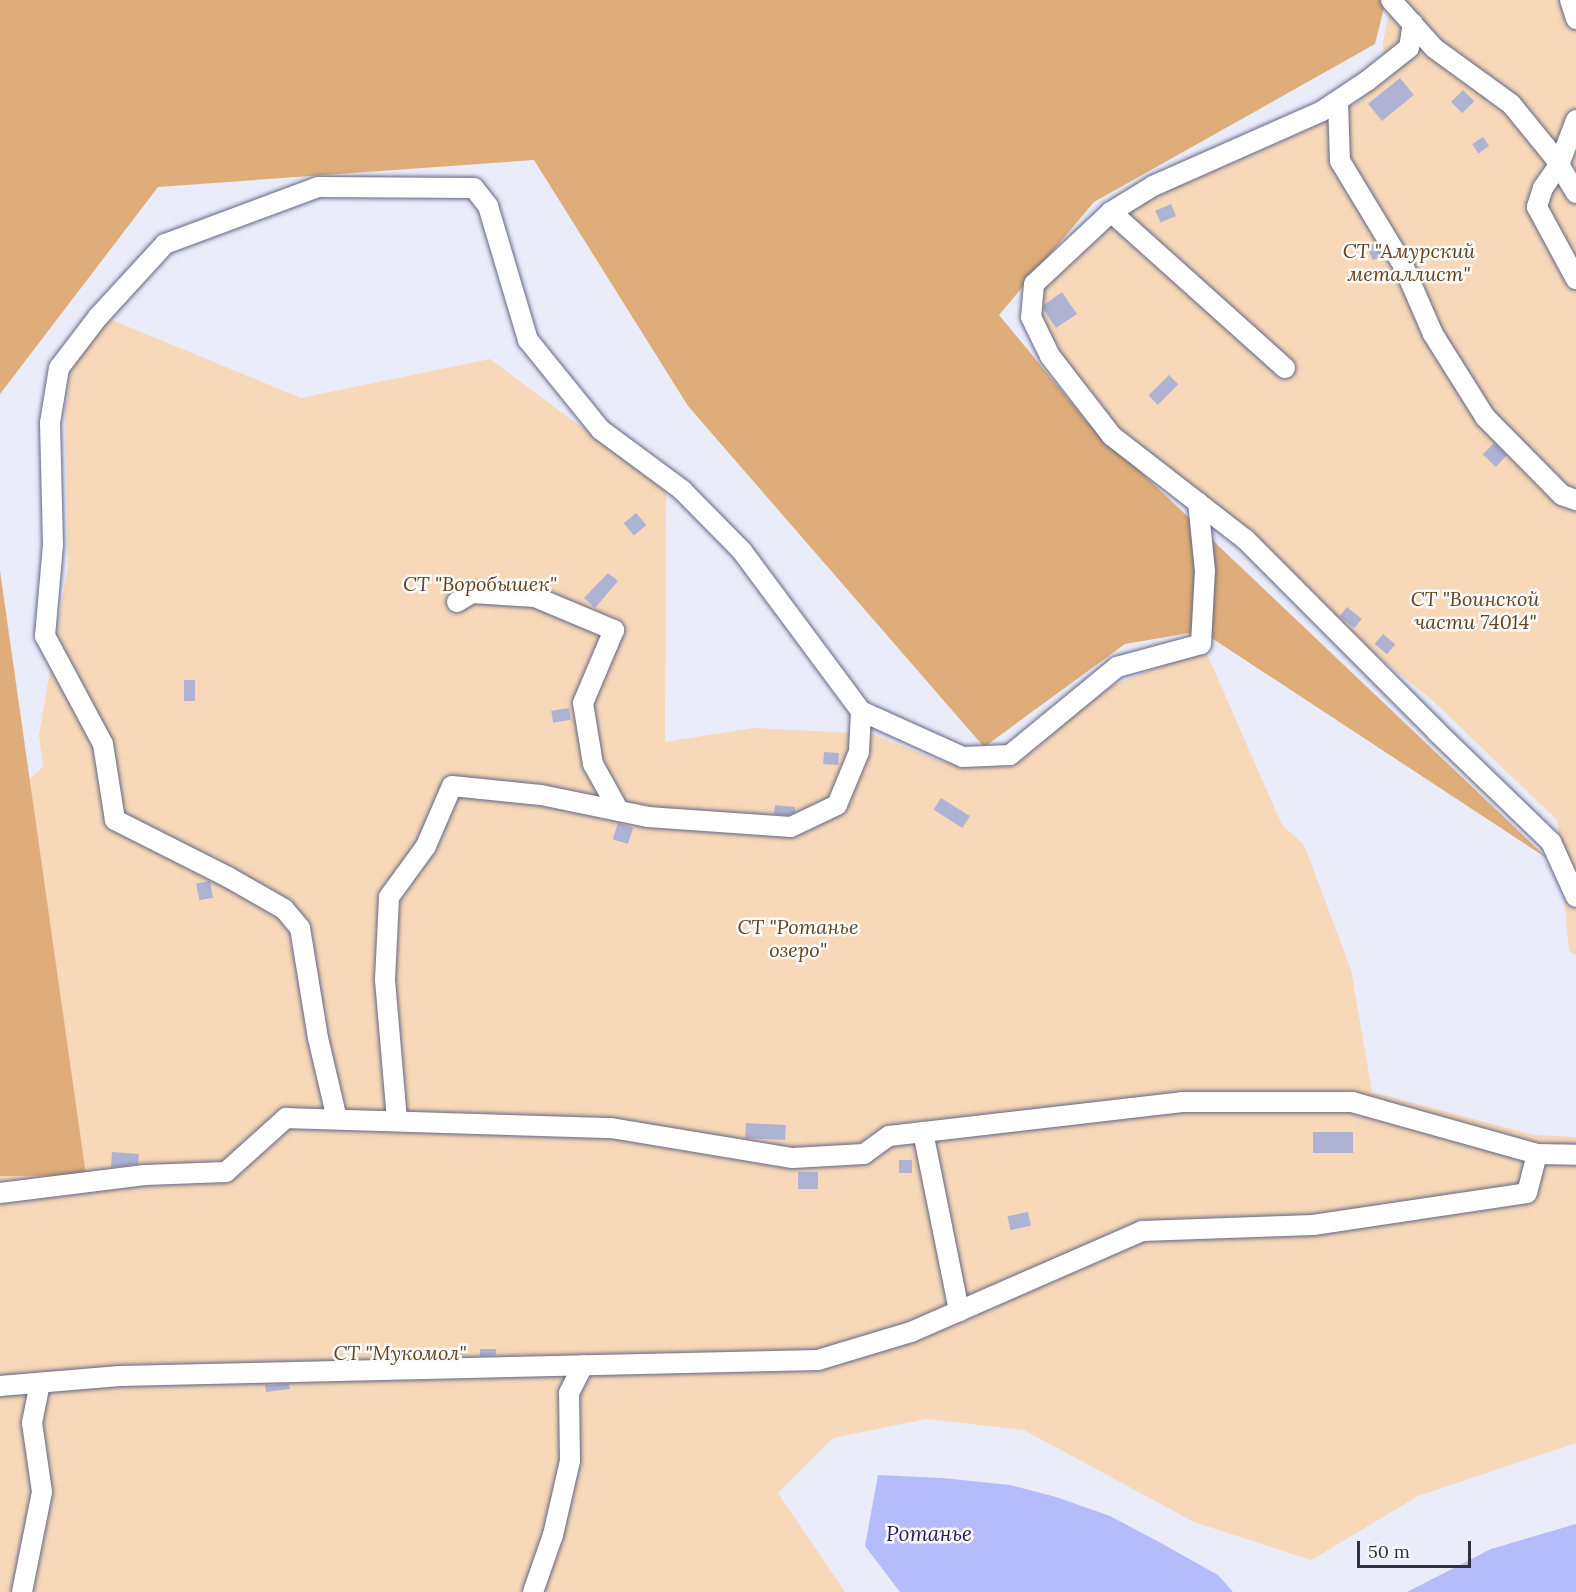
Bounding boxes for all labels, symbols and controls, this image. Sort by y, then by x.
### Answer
park label: СТ "Амурский металлист" [1343,239,1475,286]
park label: СТ "Воробышек" [403,571,557,595]
park label: СТ "Воинской части 74014" [1411,587,1539,634]
park label: СТ "Ротанье озеро" [738,915,858,962]
park label: СТ "Мукомол" [334,1340,466,1364]
water label: Ротанье [886,1521,972,1547]
scale bar [1360,1529,1474,1567]
text: 50 m [1368,1540,1410,1563]

